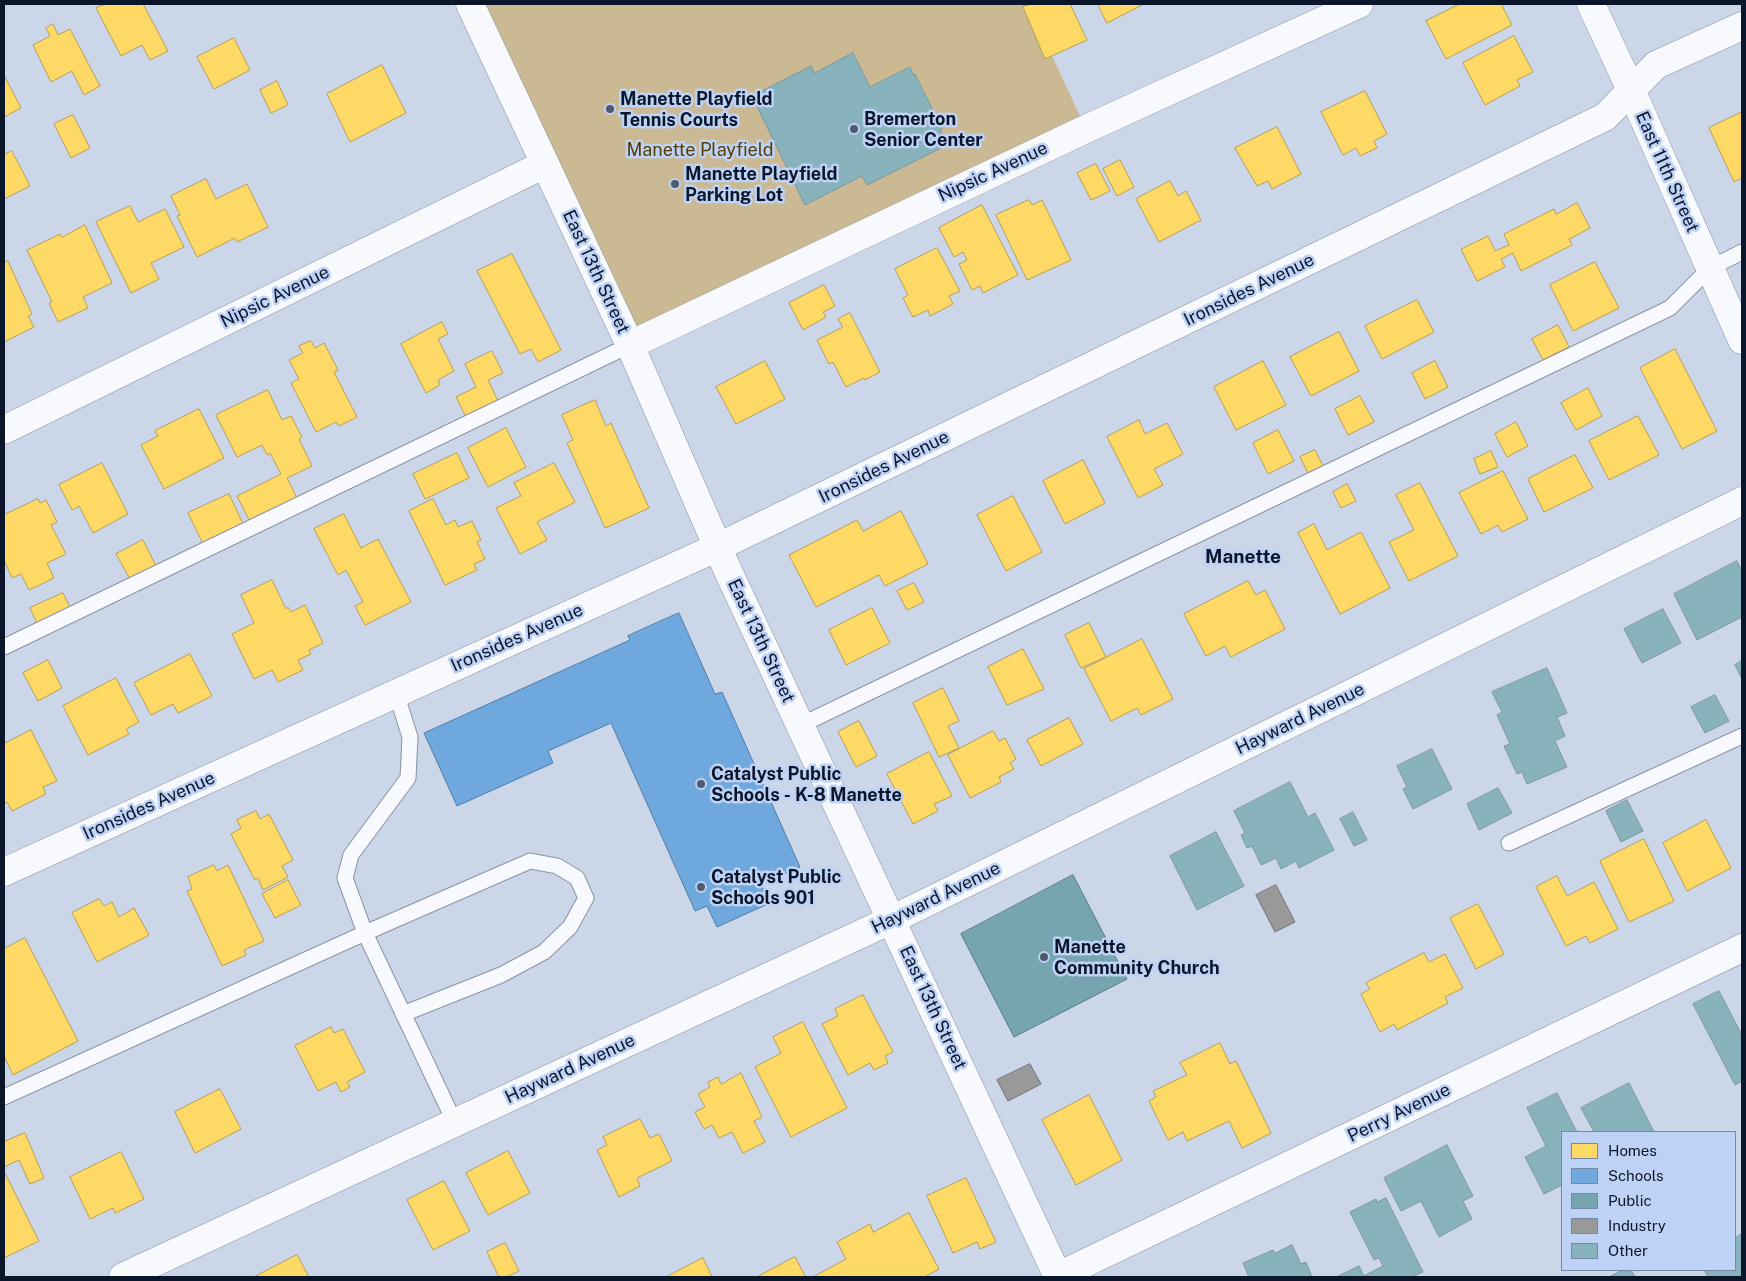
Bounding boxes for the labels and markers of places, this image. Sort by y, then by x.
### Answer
place label: Manette Playfield Tennis Courts [620,88,773,130]
marker: Manette Playfield Tennis Courts [604,103,616,115]
place label: Bremerton Senior Center [864,108,983,150]
marker: Bremerton Senior Center [848,123,860,135]
place label: Manette Playfield Parking Lot [685,163,838,205]
marker: Manette Playfield Parking Lot [669,178,681,190]
place label: Catalyst Public Schools - K-8 Manette [711,763,902,806]
marker: Catalyst Public Schools - K-8 Manette [695,778,707,790]
place label: Catalyst Public Schools 901 [711,866,841,909]
marker: Catalyst Public Schools 901 [695,881,707,893]
place label: Manette Community Church [1054,936,1220,979]
marker: Manette Community Church [1038,951,1050,963]

